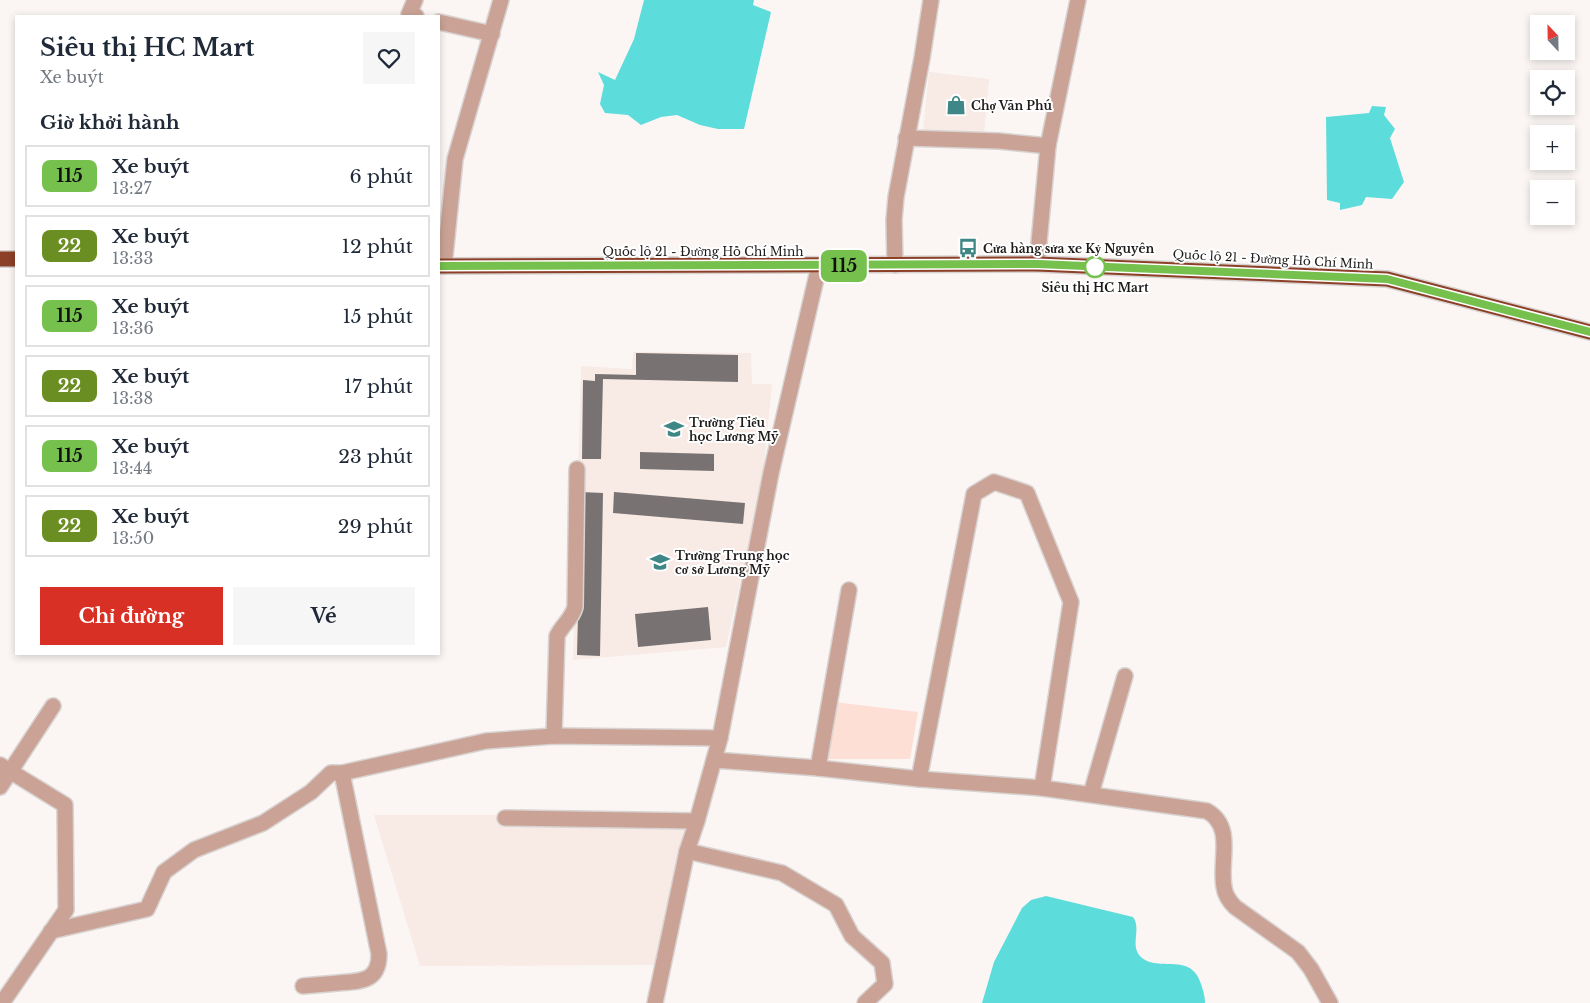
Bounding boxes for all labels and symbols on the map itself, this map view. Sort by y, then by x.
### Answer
north arrow [1530,15,1575,60]
shop icon: Chợ Văn Phú [945,94,967,116]
place label: Chợ Văn Phú [971,98,1053,113]
bus stop icon: Cửa hàng sửa xe Kỷ Nguyên [957,237,979,259]
place label: Cửa hàng sửa xe Kỷ Nguyên [983,241,1154,256]
street label: Quốc lộ 21 - Đường Hồ Chí Minh [603,244,803,259]
street label: Quốc lộ 21 - Đường Hồ Chí Minh [1172,246,1374,272]
line badge: 115 [815,250,873,282]
marker: Siêu thị HC Mart [1084,256,1106,278]
place label: Siêu thị HC Mart [1041,280,1149,295]
place label: Trường Tiểu học Lương Mỹ [689,415,779,444]
school or university icon: Trường Tiểu học Lương Mỹ [663,418,685,440]
place label: Trường Trung học cơ sở Lương Mỹ [675,548,790,577]
school or university icon: Trường Trung học cơ sở Lương Mỹ [649,551,671,573]

